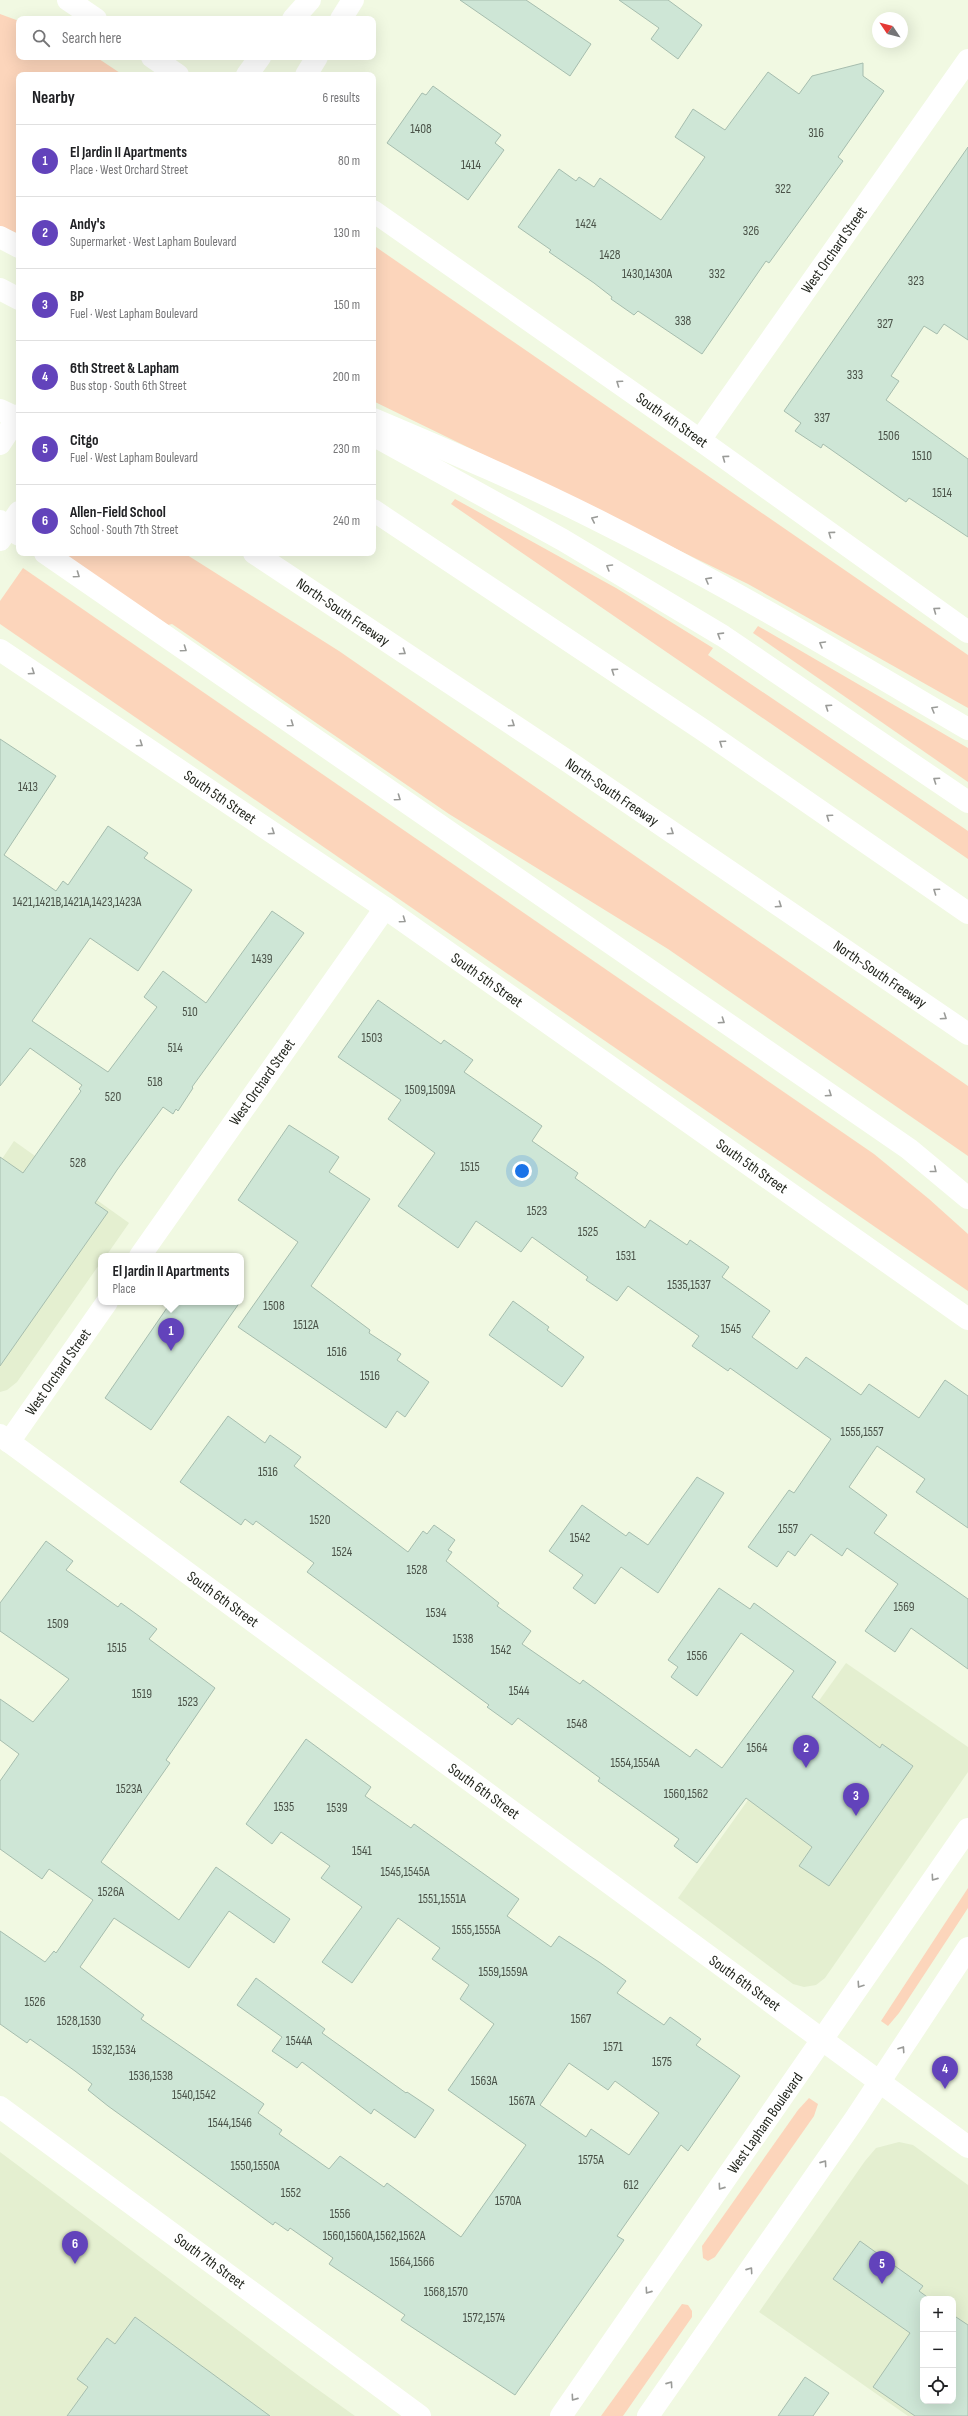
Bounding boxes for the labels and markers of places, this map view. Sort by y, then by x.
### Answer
pin: 1 [158,1318,184,1351]
pin: 2 [793,1735,819,1768]
pin: 3 [843,1783,869,1816]
pin: 4 [932,2056,958,2089]
pin: 6 [62,2231,88,2264]
pin: 5 [869,2251,895,2284]

